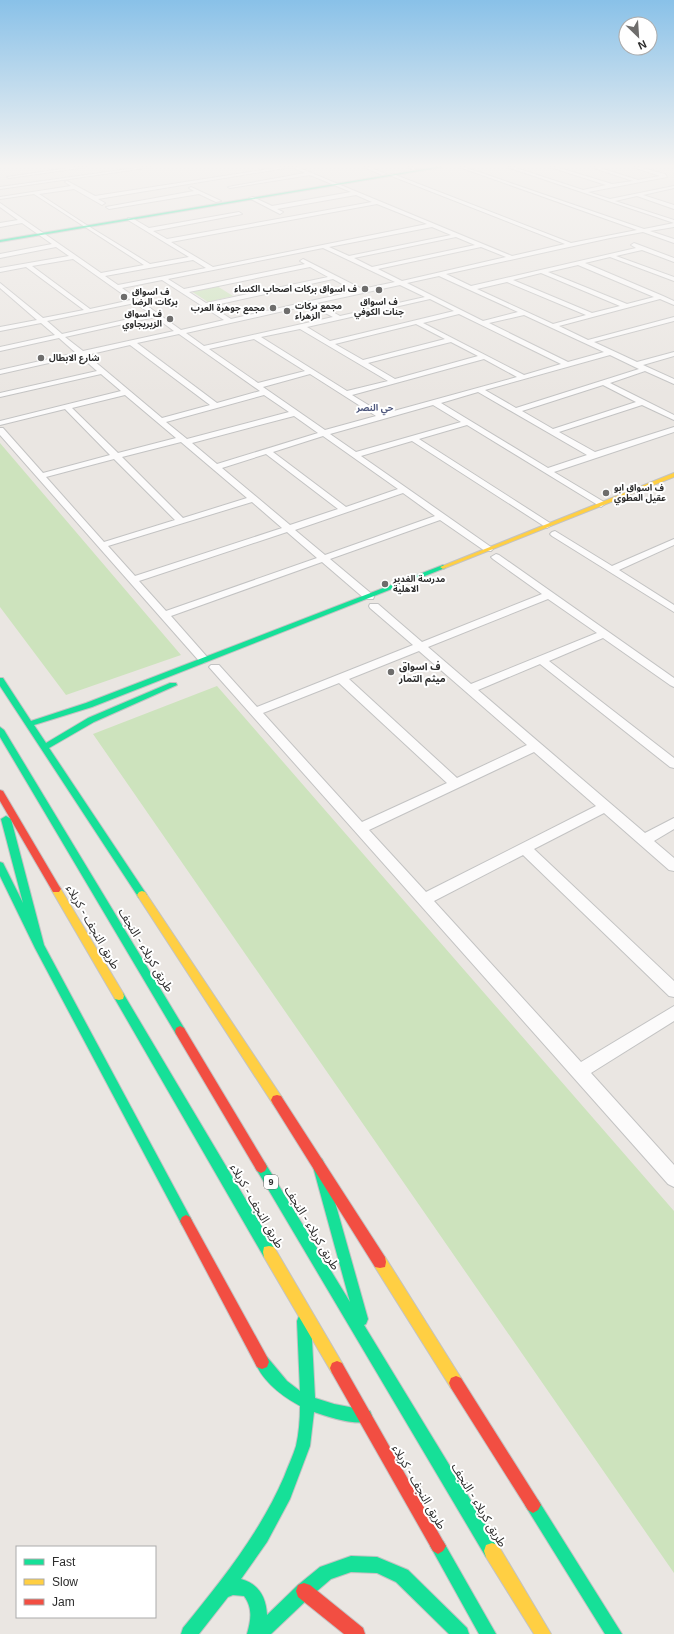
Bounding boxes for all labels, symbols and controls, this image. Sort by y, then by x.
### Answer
north arrow [618,16,658,56]
text: N [636,38,648,52]
place label: ف اسواق بركات اصحاب الكساء [234,284,357,295]
marker: ف اسواق بركات اصحاب الكساء [360,284,370,294]
marker: ف اسواق جنات الكوفي [374,285,384,295]
place label: ف اسواق بركات الرضا [132,287,178,308]
marker: ف اسواق بركات الرضا [119,292,129,302]
place label: ف اسواق جنات الكوفي [354,297,404,320]
place label: مجمع بركات الزهراء [295,301,342,322]
place label: مجمع جوهرة العرب [191,303,265,315]
marker: مجمع جوهرة العرب [268,303,278,313]
marker: مجمع بركات الزهراء [282,306,292,316]
place label: ف اسواق الزيريجاوي [122,309,162,332]
marker: ف اسواق الزيريجاوي [165,314,175,324]
marker: شارع الابطال [36,353,46,363]
place label: شارع الابطال [49,353,100,365]
district label: حي النصر [355,403,394,416]
place label: ف اسواق ابو عقيل العطوي [614,483,666,506]
marker: ف اسواق ابو عقيل العطوي [601,488,611,498]
place label: مدرسة الغدير الاهلية [392,574,445,595]
marker: مدرسة الغدير الاهلية [380,579,390,589]
place label: ف اسواق ميثم التمار [398,660,446,686]
marker: ف اسواق ميثم التمار [386,667,396,677]
street label: طريق النجف - کربلاء [62,882,123,972]
street label: طريق کربلاء - النجف [115,906,177,995]
street label: طريق النجف - کربلاء [226,1161,287,1251]
road number: 9 [264,1175,278,1189]
street label: طريق کربلاء - النجف [281,1184,343,1273]
street label: طريق النجف - کربلاء [388,1442,449,1532]
street label: طريق کربلاء - النجف [448,1461,510,1550]
legend [16,1546,156,1618]
text: Fast [52,1555,76,1569]
text: Slow [52,1575,78,1589]
text: Jam [52,1595,75,1609]

